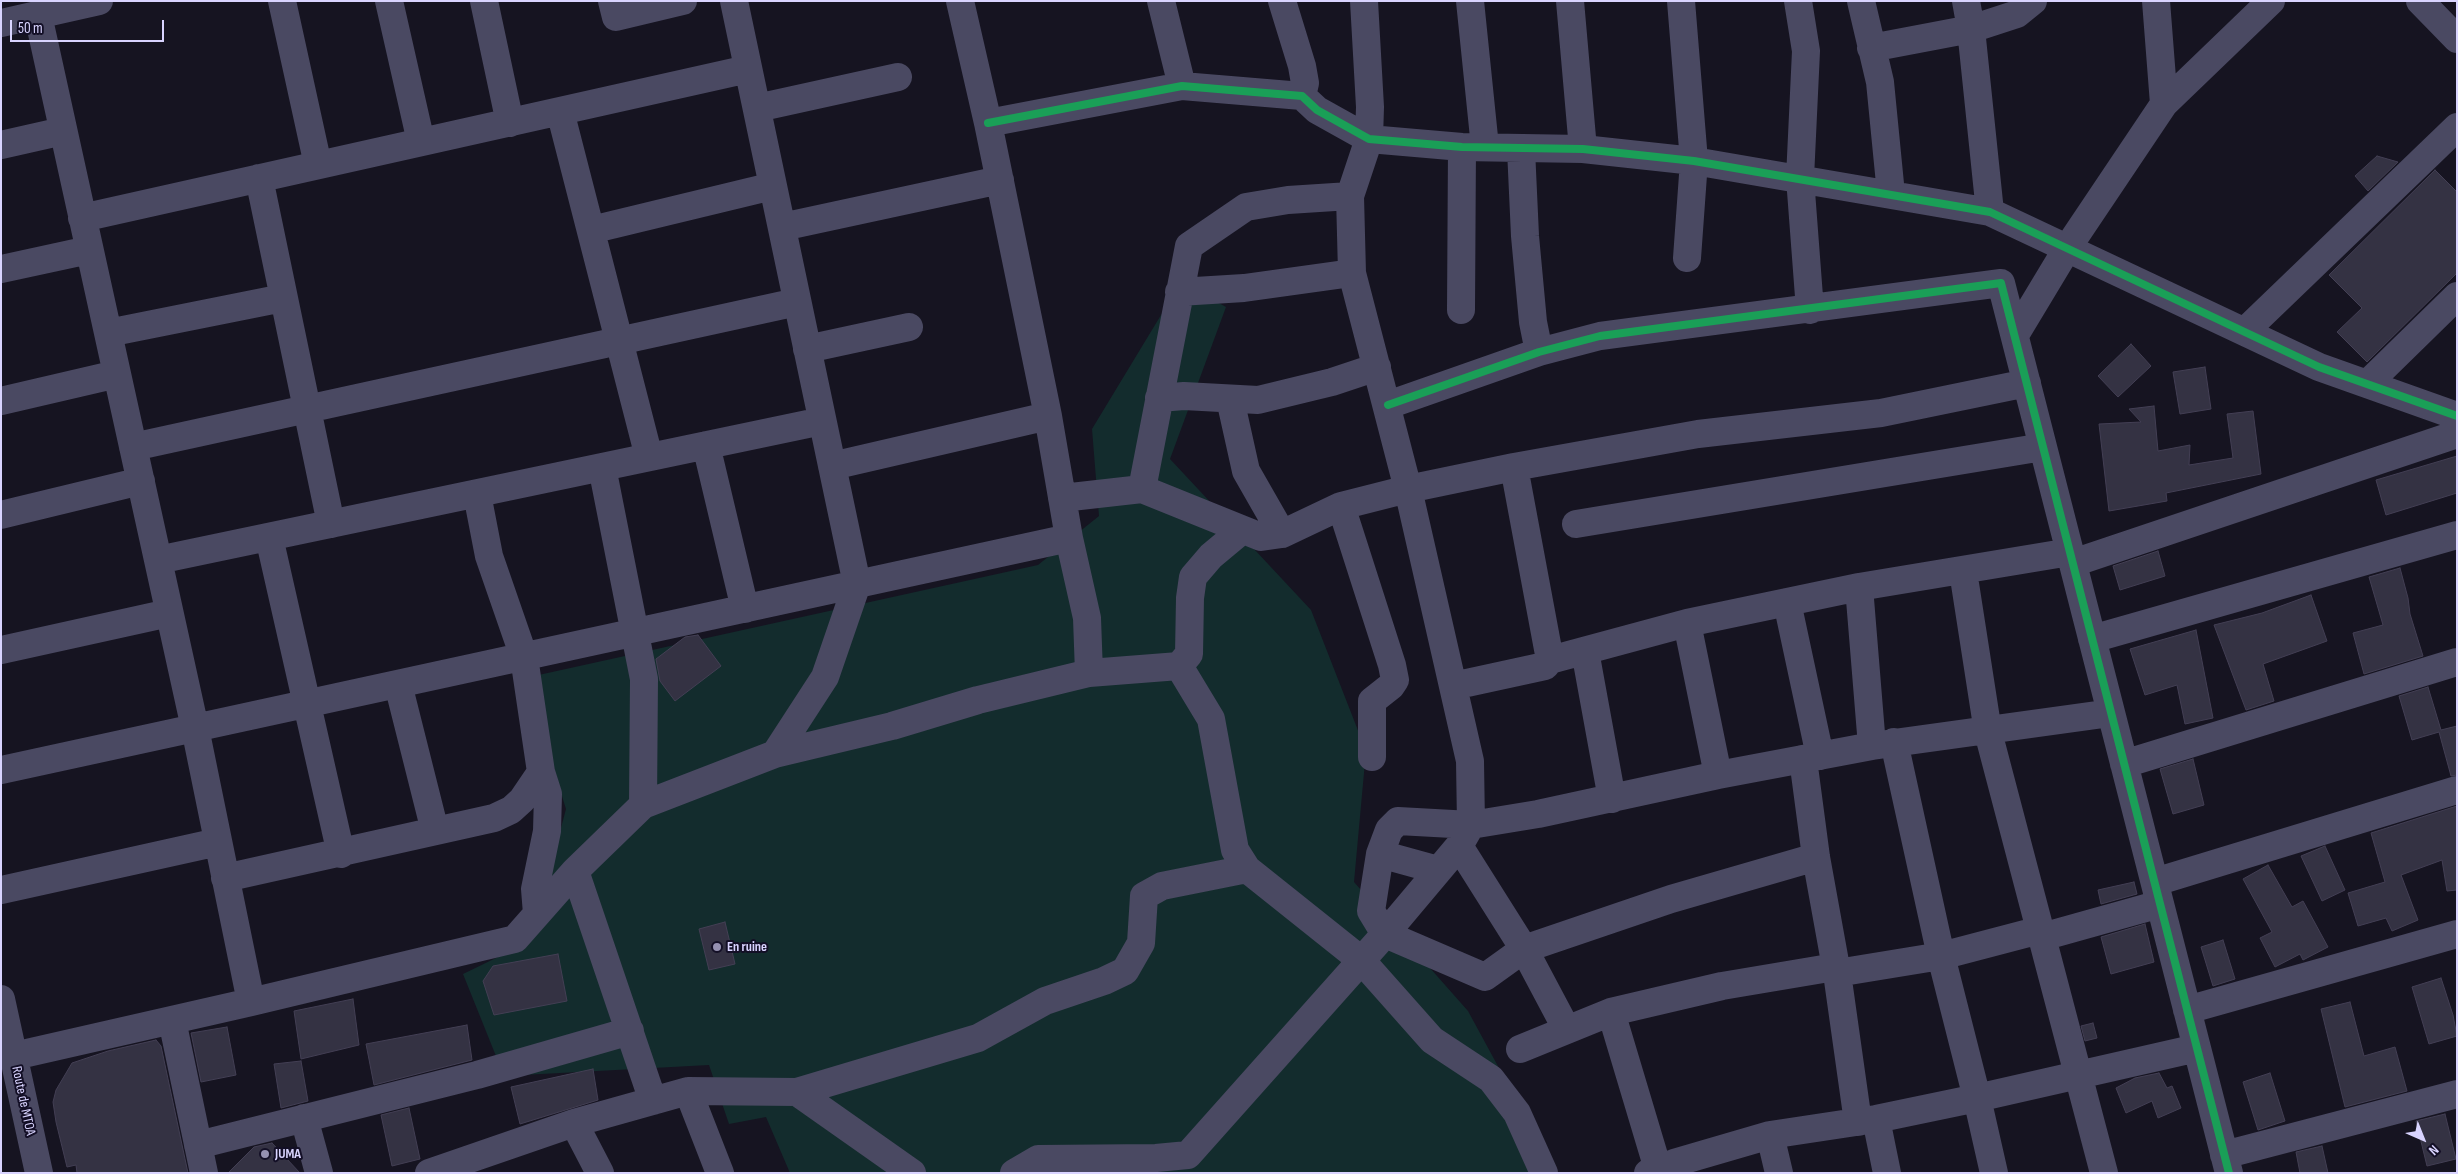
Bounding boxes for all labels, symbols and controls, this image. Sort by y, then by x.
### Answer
scale bar [12,10,166,42]
text: 50 m [18,19,43,38]
place label: En ruine [727,939,767,955]
marker: En ruine [711,941,723,953]
street label: Route de MTOA [7,1065,39,1137]
north arrow [2398,1114,2448,1164]
text: N [2425,1141,2442,1159]
place label: JUMA [275,1146,301,1162]
marker: JUMA [259,1148,271,1160]

